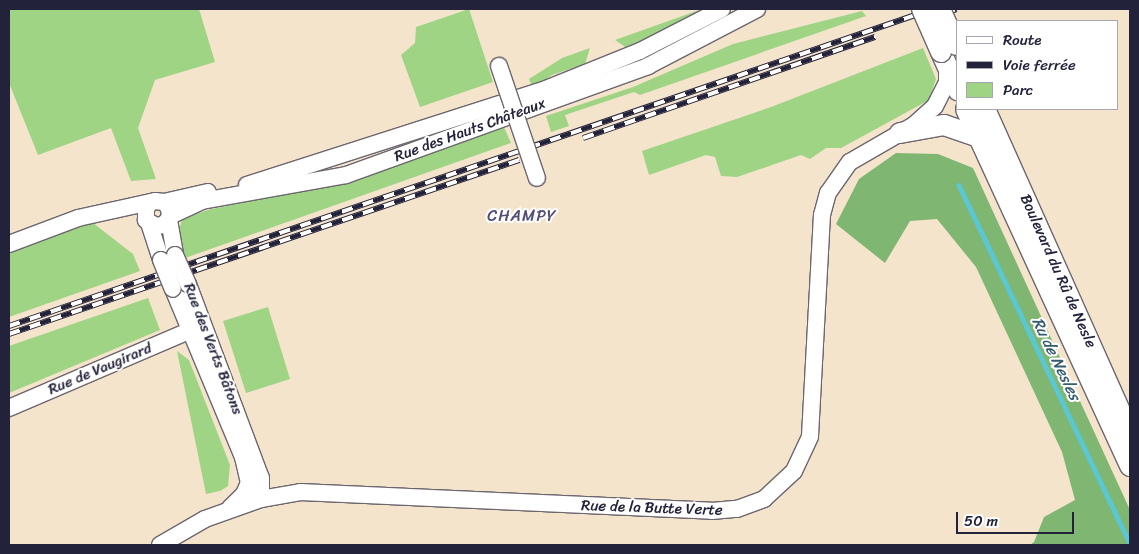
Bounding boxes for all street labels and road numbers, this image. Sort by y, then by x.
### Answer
street label: Rue des Hauts Châteaux [391,94,549,166]
street label: Boulevard du Rû de Nesle [1016,191,1100,351]
street label: Rue des Verts Bâtons [180,281,246,417]
street label: Rue de Vaugirard [45,339,155,399]
street label: Rue de la Butte Verte [581,497,723,519]

